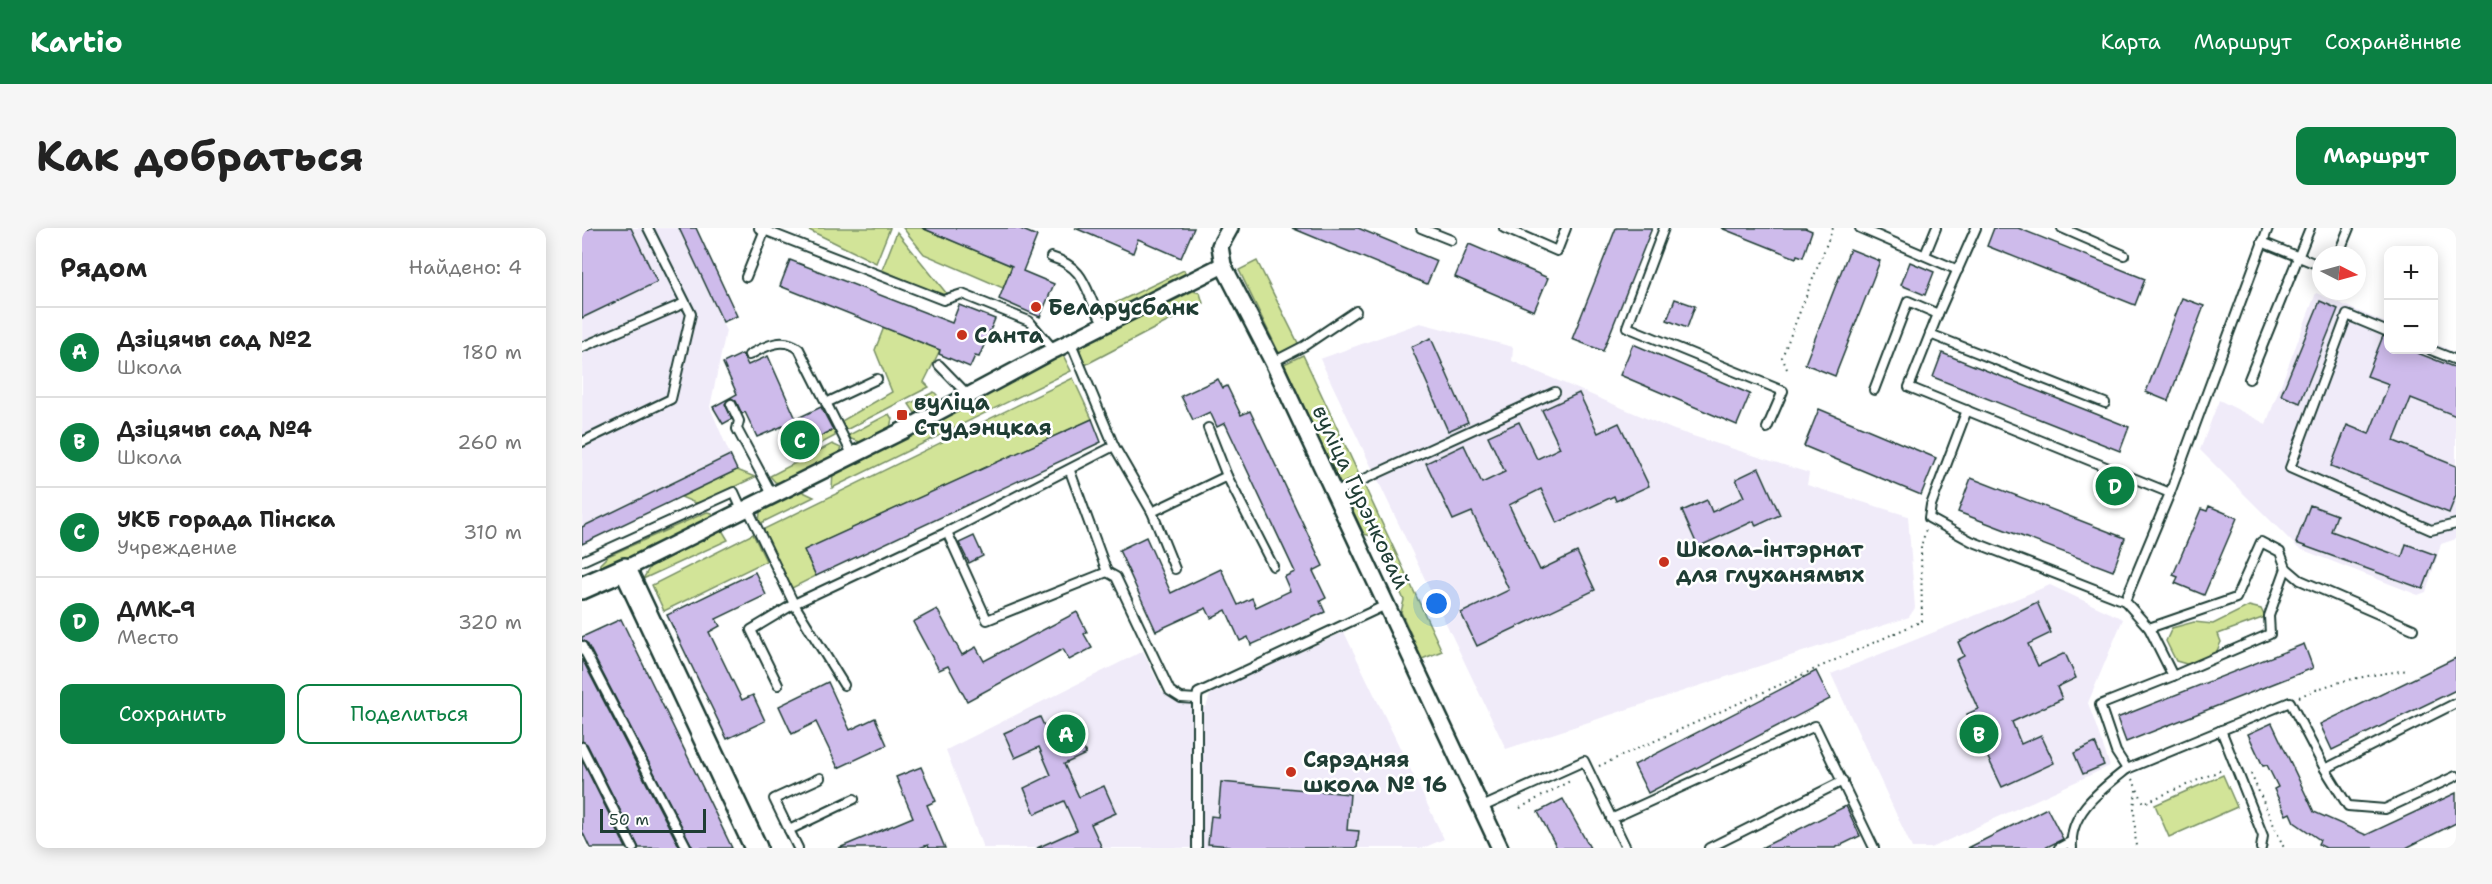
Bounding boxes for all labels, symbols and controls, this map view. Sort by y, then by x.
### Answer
text: Kartio [30,23,123,61]
text: Карта [2101,28,2161,56]
text: Маршрут [2194,28,2292,56]
text: Сохранённые [2325,28,2462,56]
button: Маршрут [2296,127,2456,185]
text: Как добраться [36,128,364,184]
north arrow [2312,246,2366,300]
map controls [2384,246,2438,354]
button: + [2384,246,2438,300]
text: Рядом [60,250,147,285]
text: Найдено: 4 [409,254,522,280]
place label: Беларусбанк [1048,293,1199,322]
marker: Беларусбанк [1029,300,1043,314]
button: − [2384,300,2438,354]
place label: Санта [974,321,1044,350]
text: Дзіцячы сад №2 [117,325,312,354]
marker: Санта [955,328,969,342]
text: A [72,339,87,365]
text: 180 m [462,339,522,365]
text: Школа [117,354,182,380]
place label: вуліца Студэнцкая [914,388,1052,442]
street label: вуліца Гурэнковай [1306,400,1416,594]
marker: вуліца Студэнцкая [895,408,909,422]
text: Дзіцячы сад №4 [117,415,312,444]
pin: C [780,418,820,462]
text: B [73,429,86,455]
text: 260 m [457,429,522,455]
text: Школа [117,444,182,470]
pin: D [2096,464,2134,508]
text: УКБ горада Пінска [117,505,335,534]
text: C [73,519,86,545]
text: 310 m [463,519,522,545]
text: Учреждение [117,534,237,560]
place label: Школа-інтэрнат для глуханямых [1676,535,1865,589]
marker: Школа-інтэрнат для глуханямых [1657,555,1671,569]
your location [1422,589,1451,618]
text: ДМК-9 [117,595,195,624]
text: D [72,609,87,635]
text: 320 m [458,609,522,635]
text: Место [117,624,179,650]
button: Сохранить [60,684,285,744]
button: Поделиться [297,684,522,744]
pin: A [1046,712,1086,756]
pin: B [1960,712,1998,756]
place label: Сярэдняя школа № 16 [1303,745,1447,799]
marker: Сярэдняя школа № 16 [1284,765,1298,779]
scale bar [600,806,706,834]
text: 50 m [609,809,649,830]

